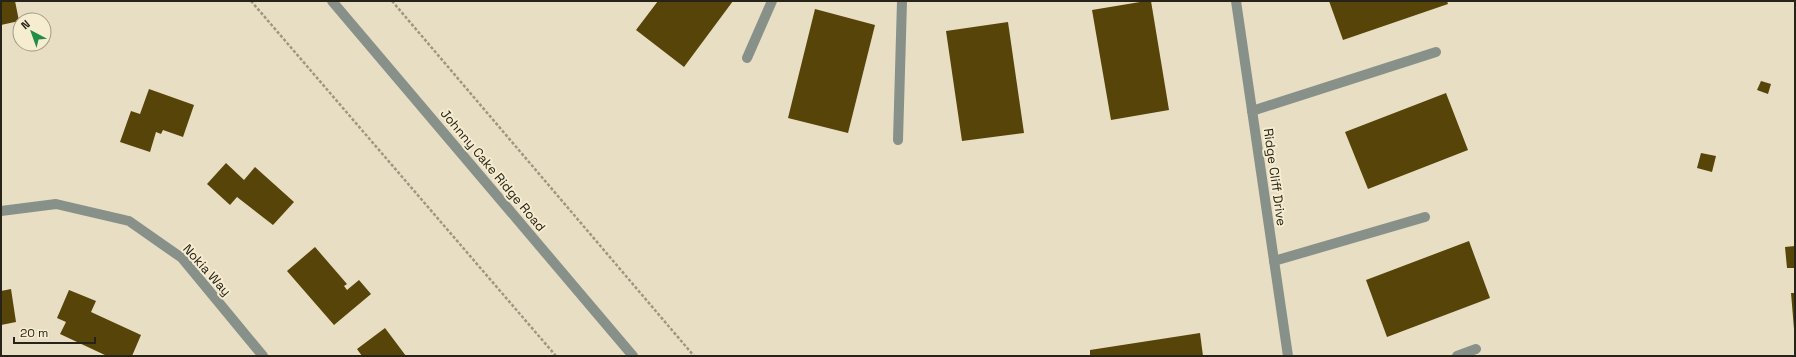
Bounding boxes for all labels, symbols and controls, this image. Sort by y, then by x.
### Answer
north arrow [12,12,52,52]
text: N [18,17,33,32]
street label: Johnny Cake Ridge Road [437,105,549,235]
street label: Ridge Cliff Drive [1260,127,1290,227]
street label: Nokia Way [179,241,235,299]
scale bar [14,319,95,345]
text: 20 m [20,325,48,341]

